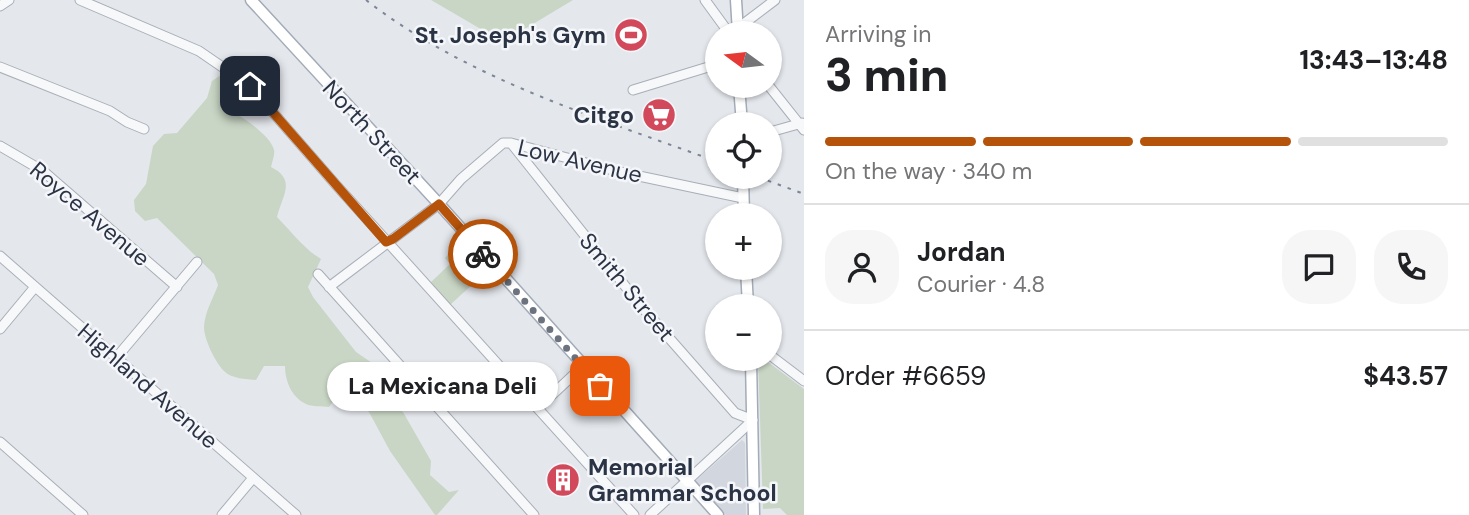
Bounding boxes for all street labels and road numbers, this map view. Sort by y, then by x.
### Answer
street label: North Street [316,74,428,190]
street label: Low Avenue [515,132,645,190]
street label: Royce Avenue [24,155,156,273]
street label: Smith Street [573,226,681,348]
street label: Highland Avenue [71,317,225,455]

